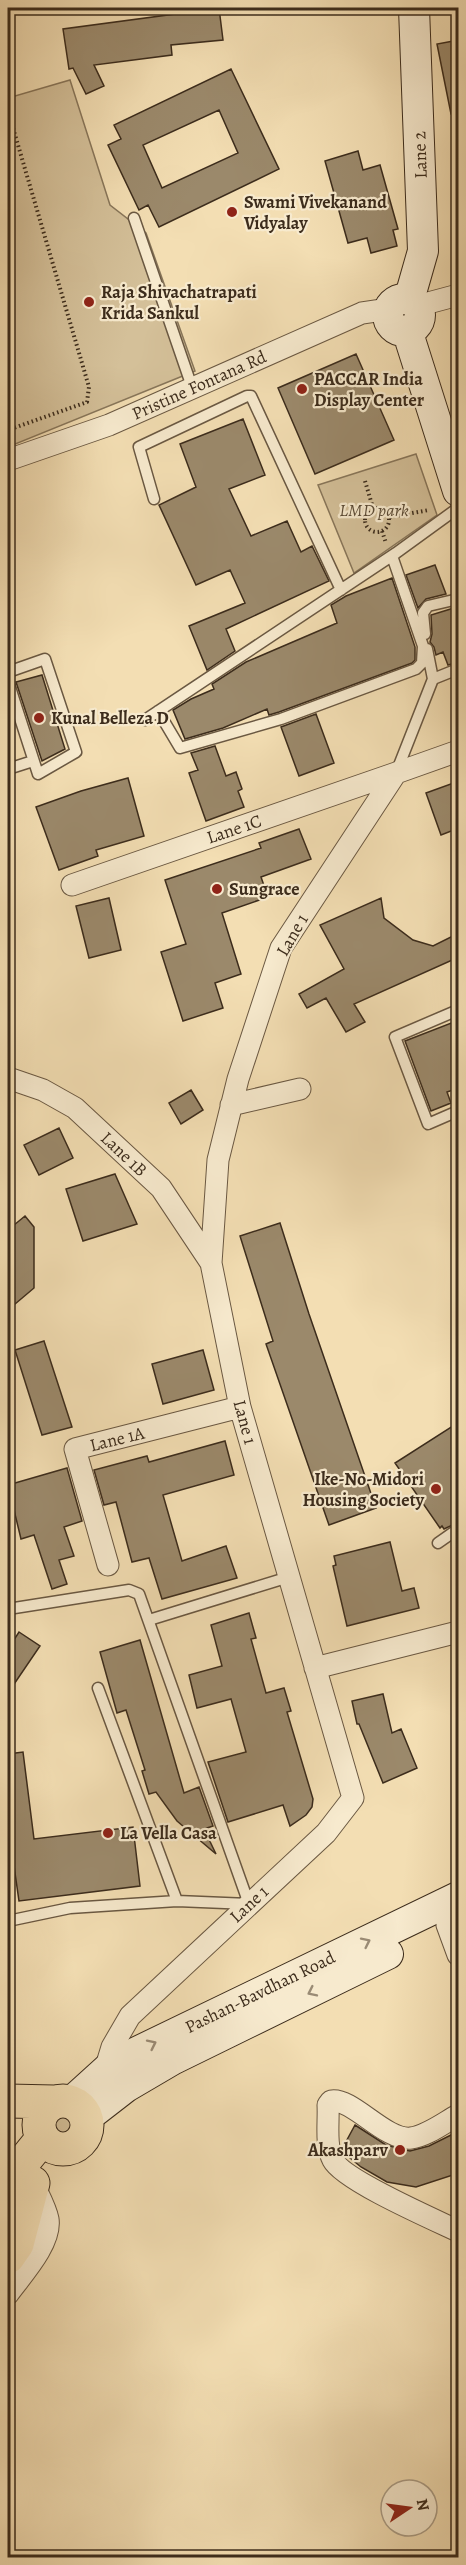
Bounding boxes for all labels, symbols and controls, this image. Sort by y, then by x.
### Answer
street label: Lane 2 [407,130,433,179]
place label: Swami Vivekanand Vidyalay [243,190,387,235]
marker: Swami Vivekanand Vidyalay [225,205,239,219]
place label: Raja Shivachatrapati Krida Sankul [101,280,257,325]
marker: Raja Shivachatrapati Krida Sankul [82,295,96,309]
street label: Pristine Fontana Rd [128,344,270,425]
place label: PACCAR India Display Center [314,367,425,412]
marker: PACCAR India Display Center [295,382,309,396]
park label: LMD park [339,498,409,522]
place label: Kunal Belleza D [51,706,169,730]
marker: Kunal Belleza D [32,711,46,725]
street label: Lane 1C [203,808,265,850]
place label: Sungrace [229,877,300,901]
marker: Sungrace [210,882,224,896]
street label: Lane 1 [270,909,314,961]
street label: Lane 1B [95,1126,153,1182]
street label: Lane 1 [228,1397,262,1447]
street label: Lane 1A [87,1421,147,1457]
place label: Ike-No-Midori Housing Society [302,1467,425,1512]
marker: Ike-No-Midori Housing Society [429,1482,443,1496]
place label: La Vella Casa [120,1821,217,1845]
marker: La Vella Casa [101,1826,115,1840]
street label: Lane 1 [224,1880,274,1928]
one-way arrow [359,1937,370,1949]
street label: Pashan-Bavdhan Road [181,1945,339,2039]
one-way arrow [307,1984,318,1996]
one-way arrow [146,2040,157,2052]
place label: Akashparv [307,2138,389,2162]
marker: Akashparv [393,2143,407,2157]
north arrow [379,2478,439,2538]
text: N [411,2497,435,2513]

